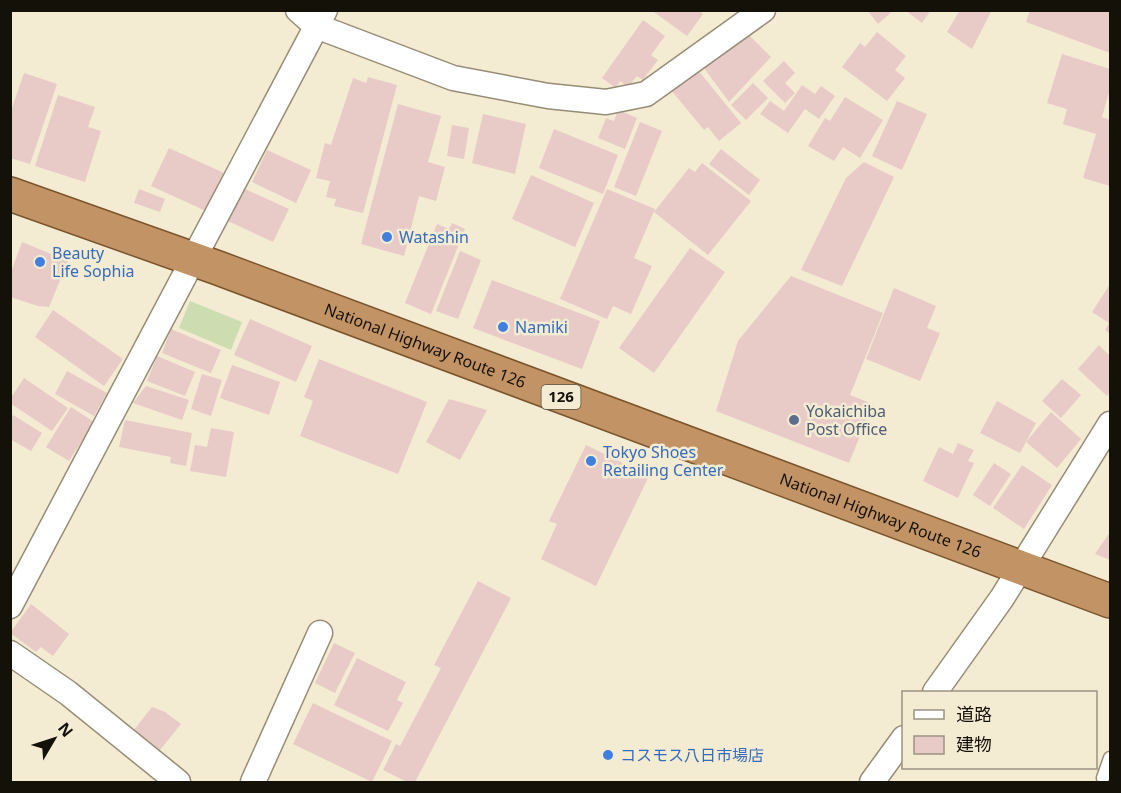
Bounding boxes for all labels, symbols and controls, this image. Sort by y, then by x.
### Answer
place label: Watashin [399,226,469,248]
marker: Watashin [380,230,394,244]
place label: Beauty Life Sophia [52,242,135,282]
marker: Beauty Life Sophia [33,255,47,269]
street label: National Highway Route 126 [321,298,529,393]
place label: Namiki [515,316,568,338]
marker: Namiki [496,320,510,334]
road number: 126 [542,385,580,409]
place label: Yokaichiba Post Office [806,400,887,440]
marker: Yokaichiba Post Office [787,413,801,427]
place label: Tokyo Shoes Retailing Center [603,441,724,481]
marker: Tokyo Shoes Retailing Center [584,454,598,468]
street label: National Highway Route 126 [777,468,984,563]
legend [902,691,1097,769]
text: 道路 [956,702,992,726]
north arrow [24,709,84,769]
text: N [53,718,78,742]
text: 建物 [956,732,992,756]
place label: コスモス八日市場店 [620,744,764,766]
marker: コスモス八日市場店 [601,748,615,762]

